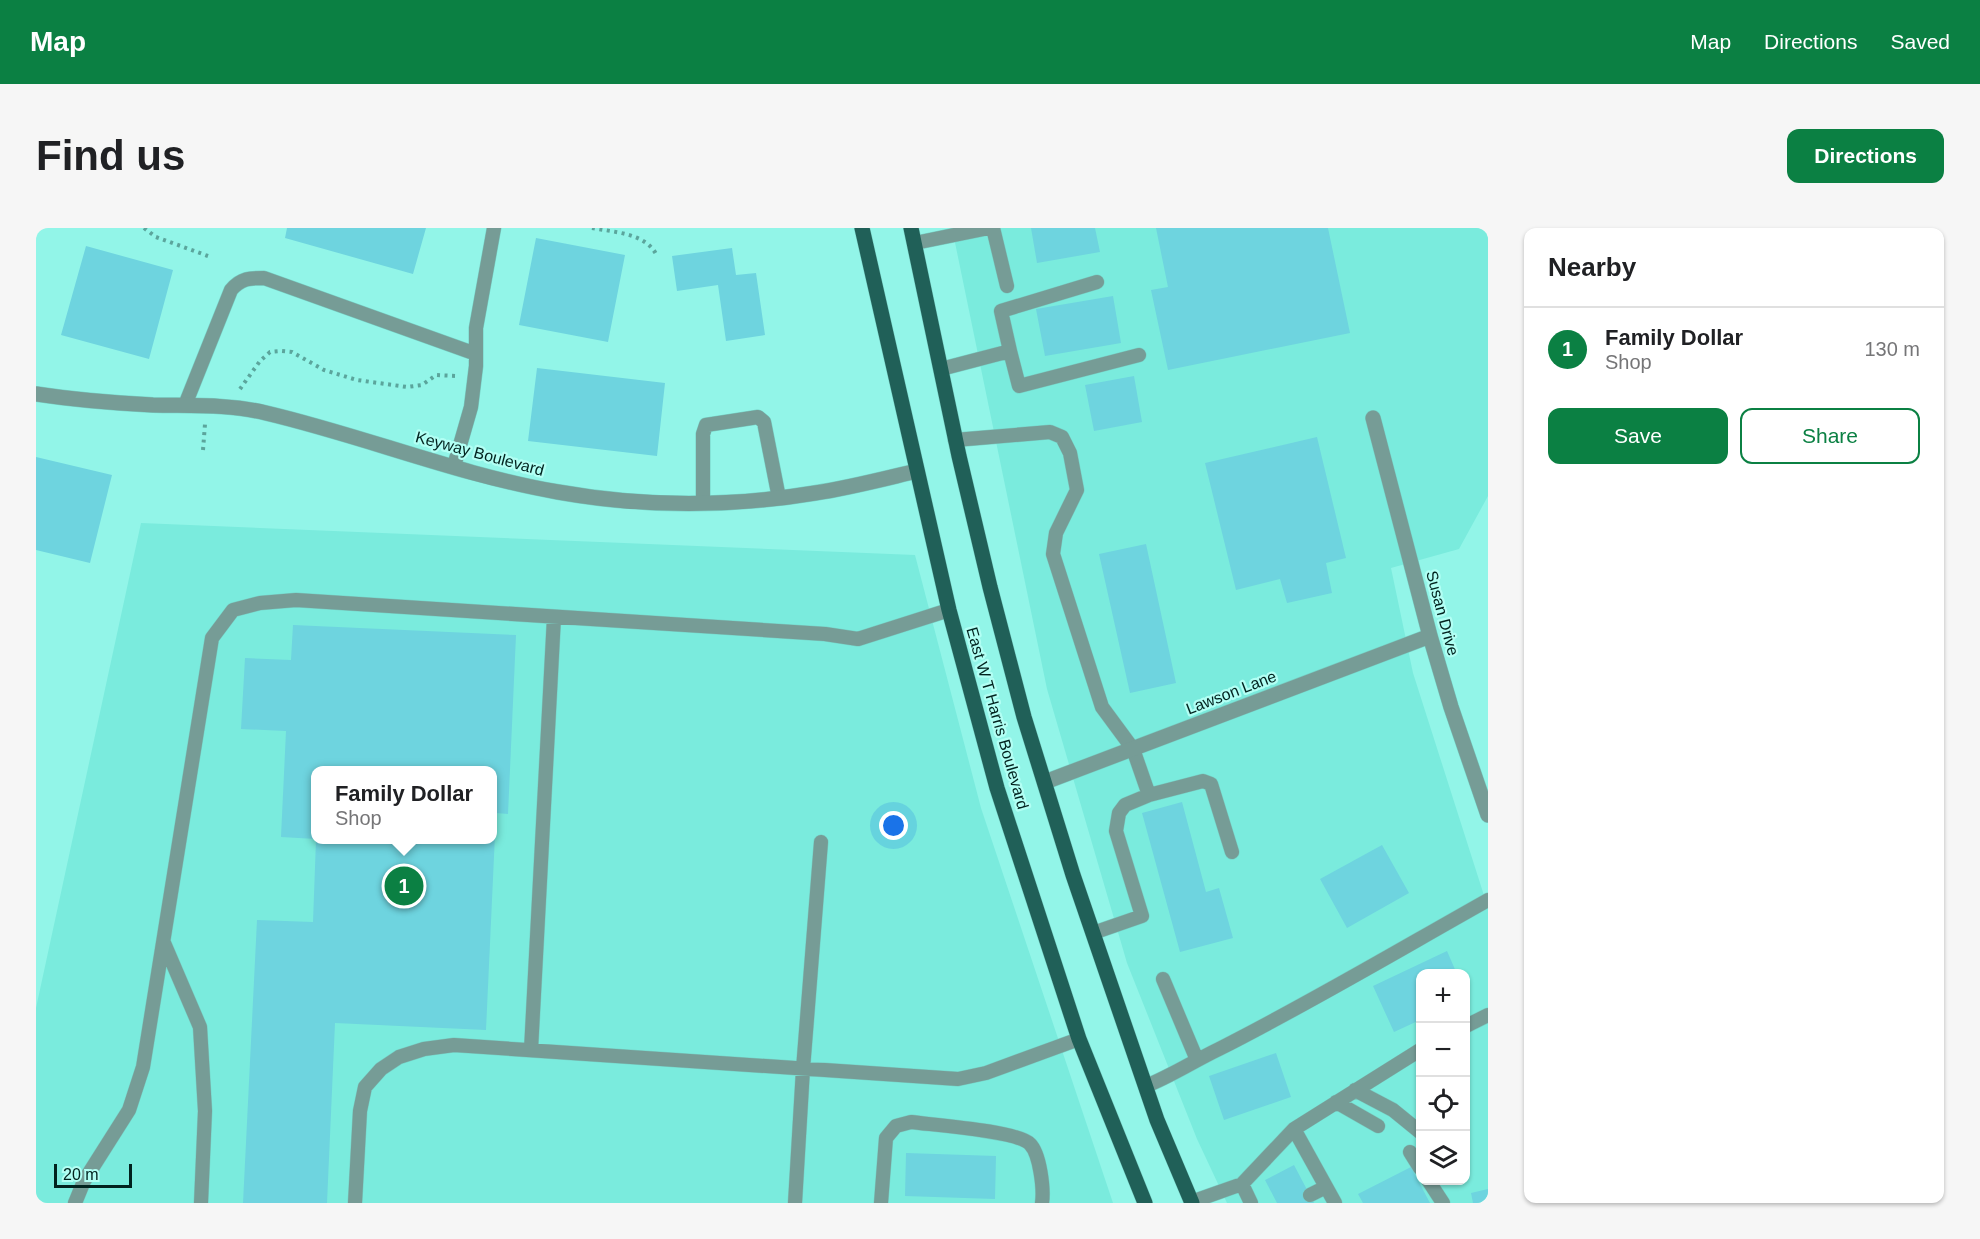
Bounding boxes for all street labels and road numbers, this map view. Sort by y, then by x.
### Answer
street label: Keyway Boulevard [414,428,546,479]
street label: Susan Drive [1423,569,1462,658]
street label: East W T Harris Boulevard [963,625,1032,811]
street label: Lawson Lane [1184,667,1279,717]

